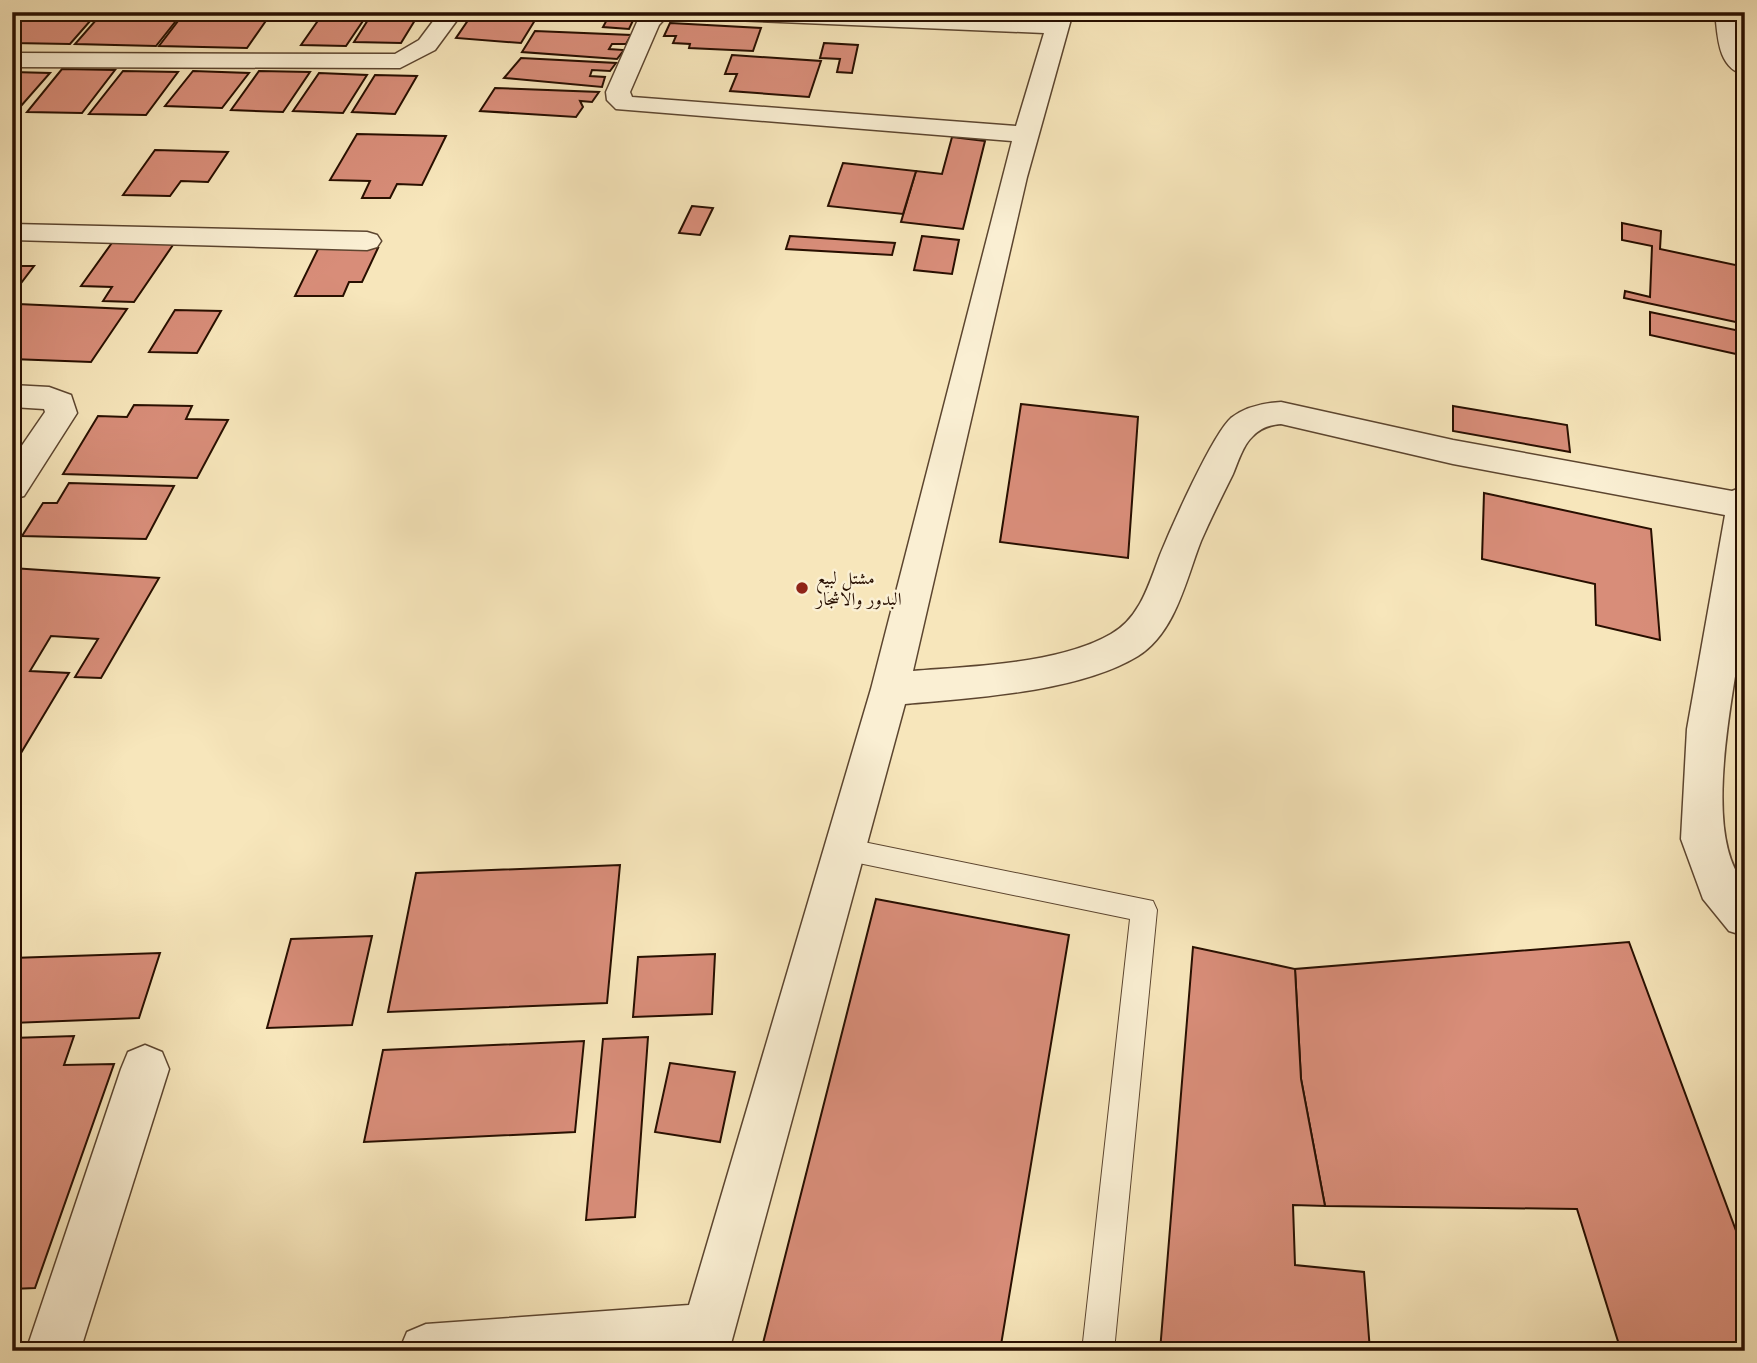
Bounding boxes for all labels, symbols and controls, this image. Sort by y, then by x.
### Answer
place label: مشتل لبيع البدور والاشجار [814,567,902,610]
marker: مشتل لبيع البدور والاشجار [794,580,810,596]

